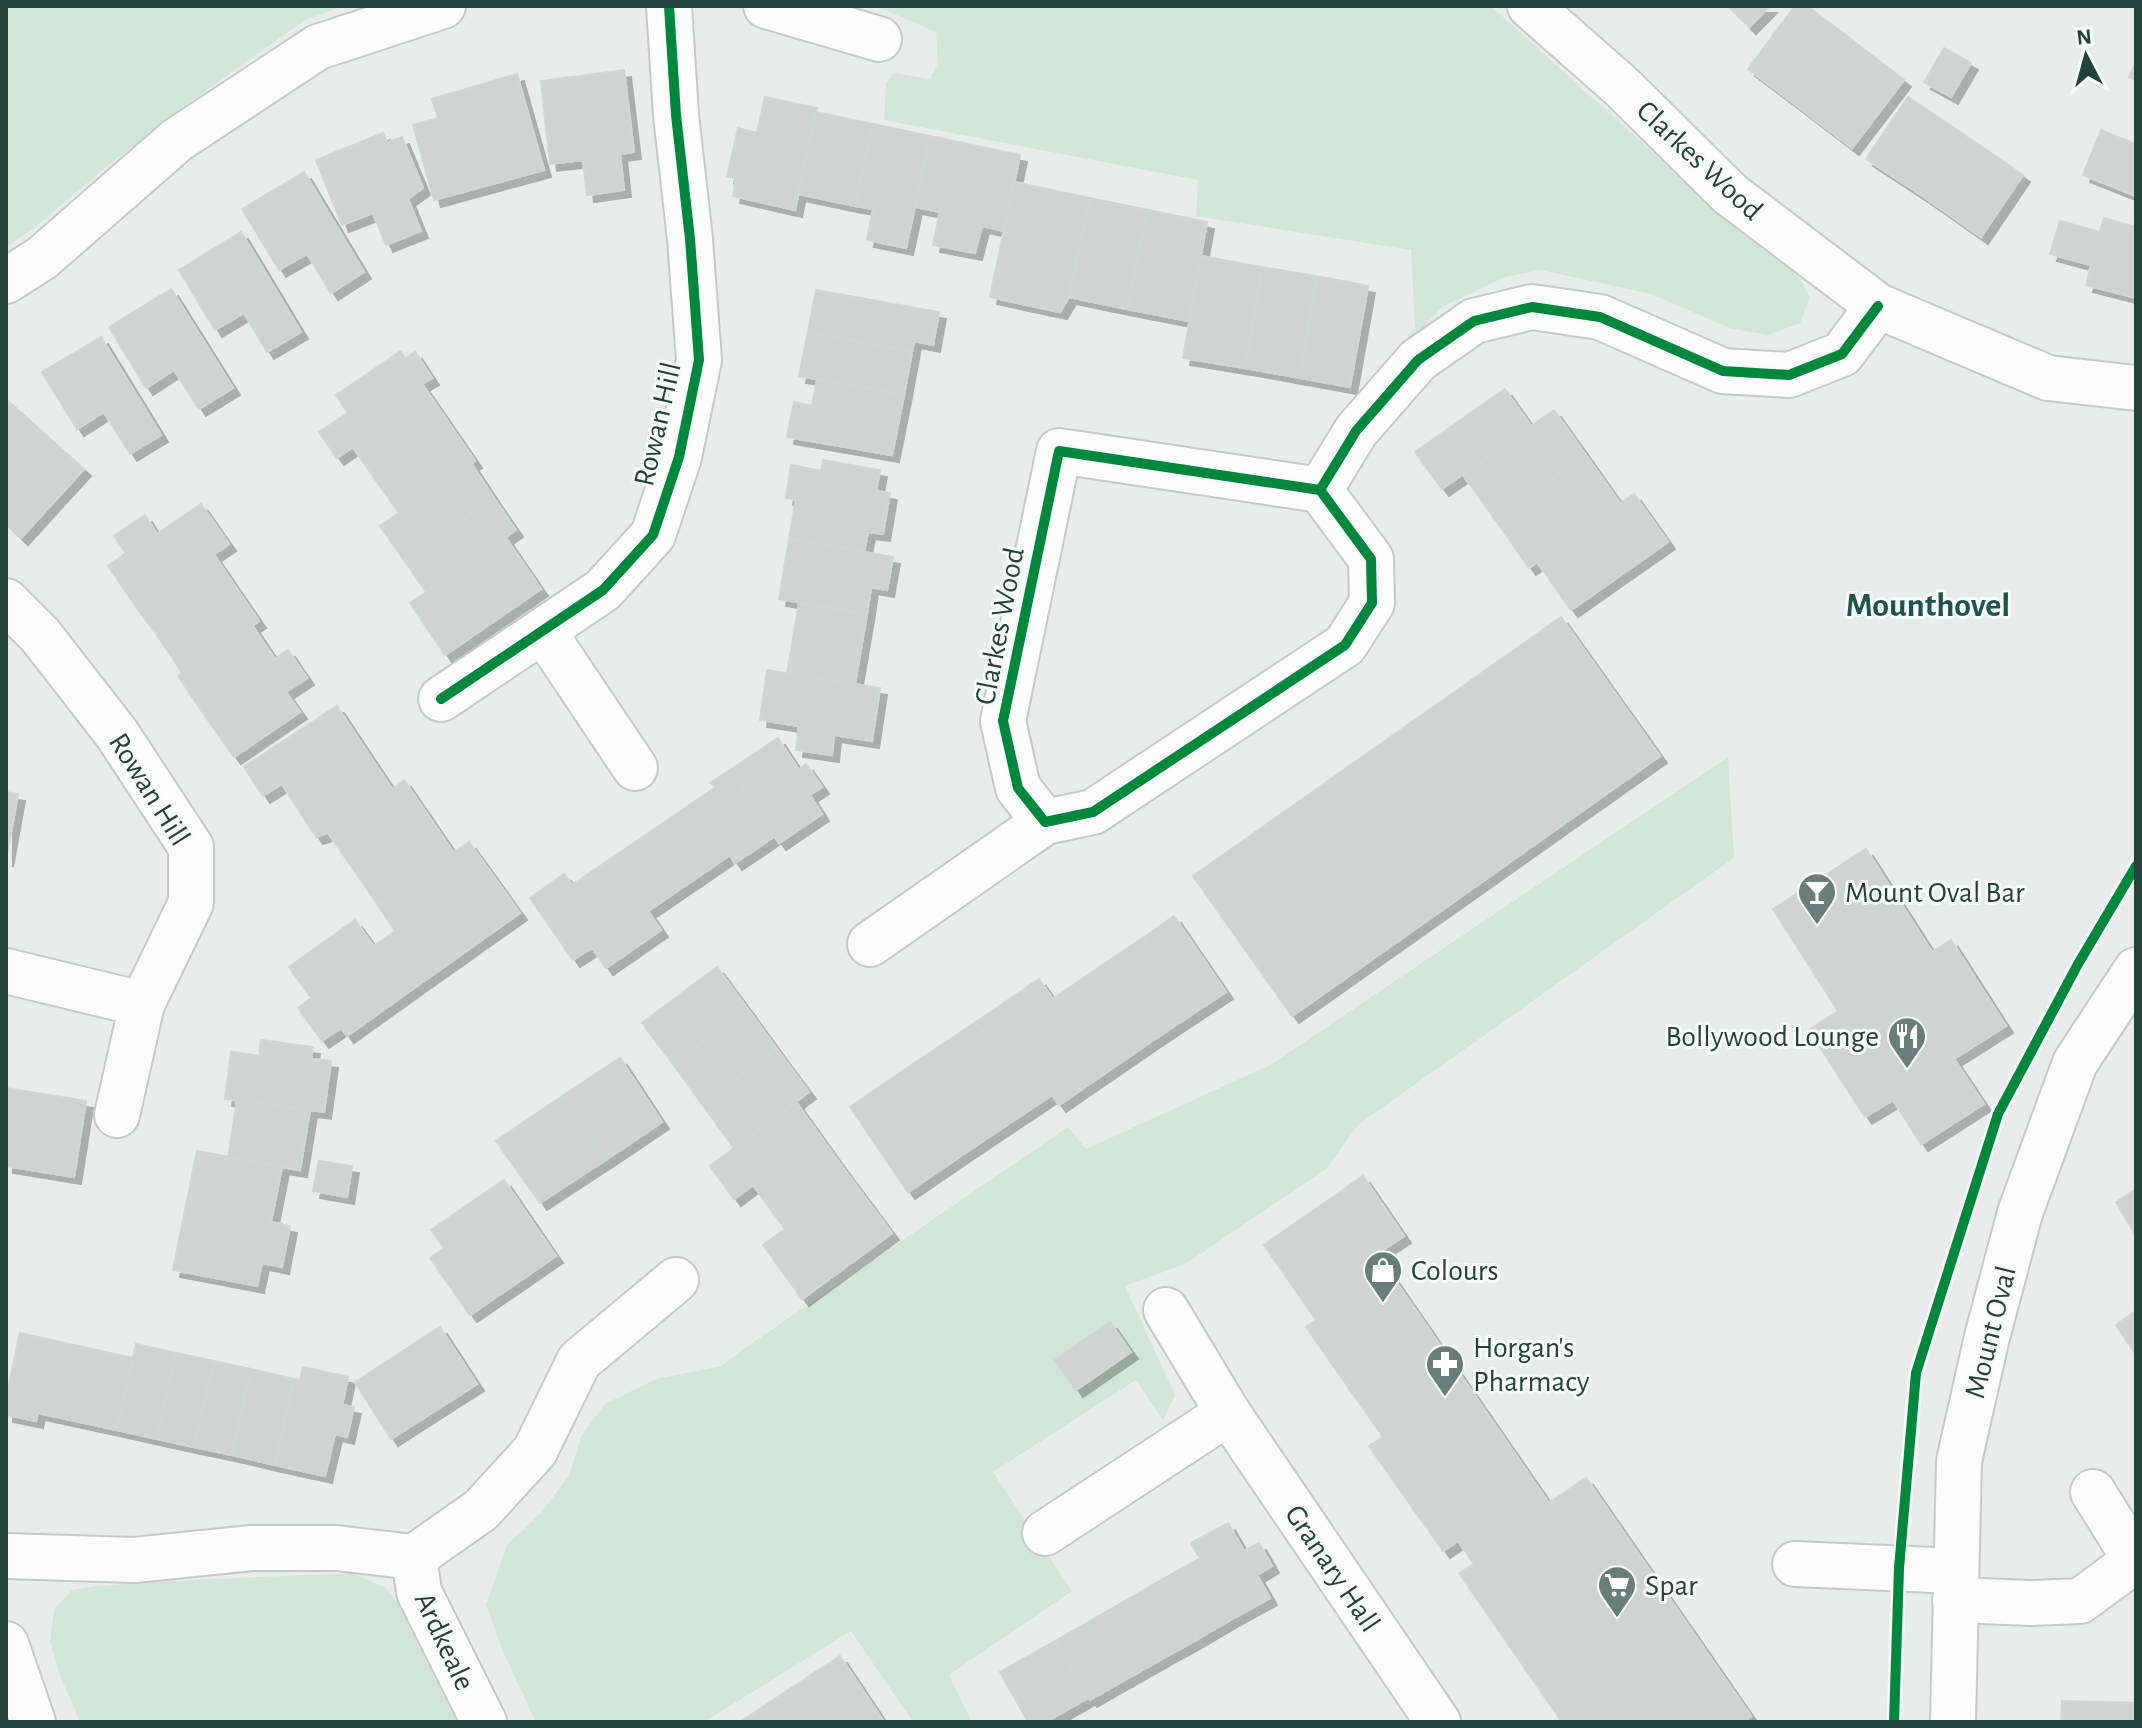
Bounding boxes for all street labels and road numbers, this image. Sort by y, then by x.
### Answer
street label: Clarkes Wood [1631,95,1768,226]
street label: Rowan Hill [629,359,687,489]
street label: Clarkes Wood [970,545,1030,708]
street label: Rowan Hill [103,728,195,851]
street label: Mount Oval [1960,1263,2022,1402]
street label: Granary Hall [1279,1500,1385,1637]
street label: Ardkeale [408,1588,480,1695]

